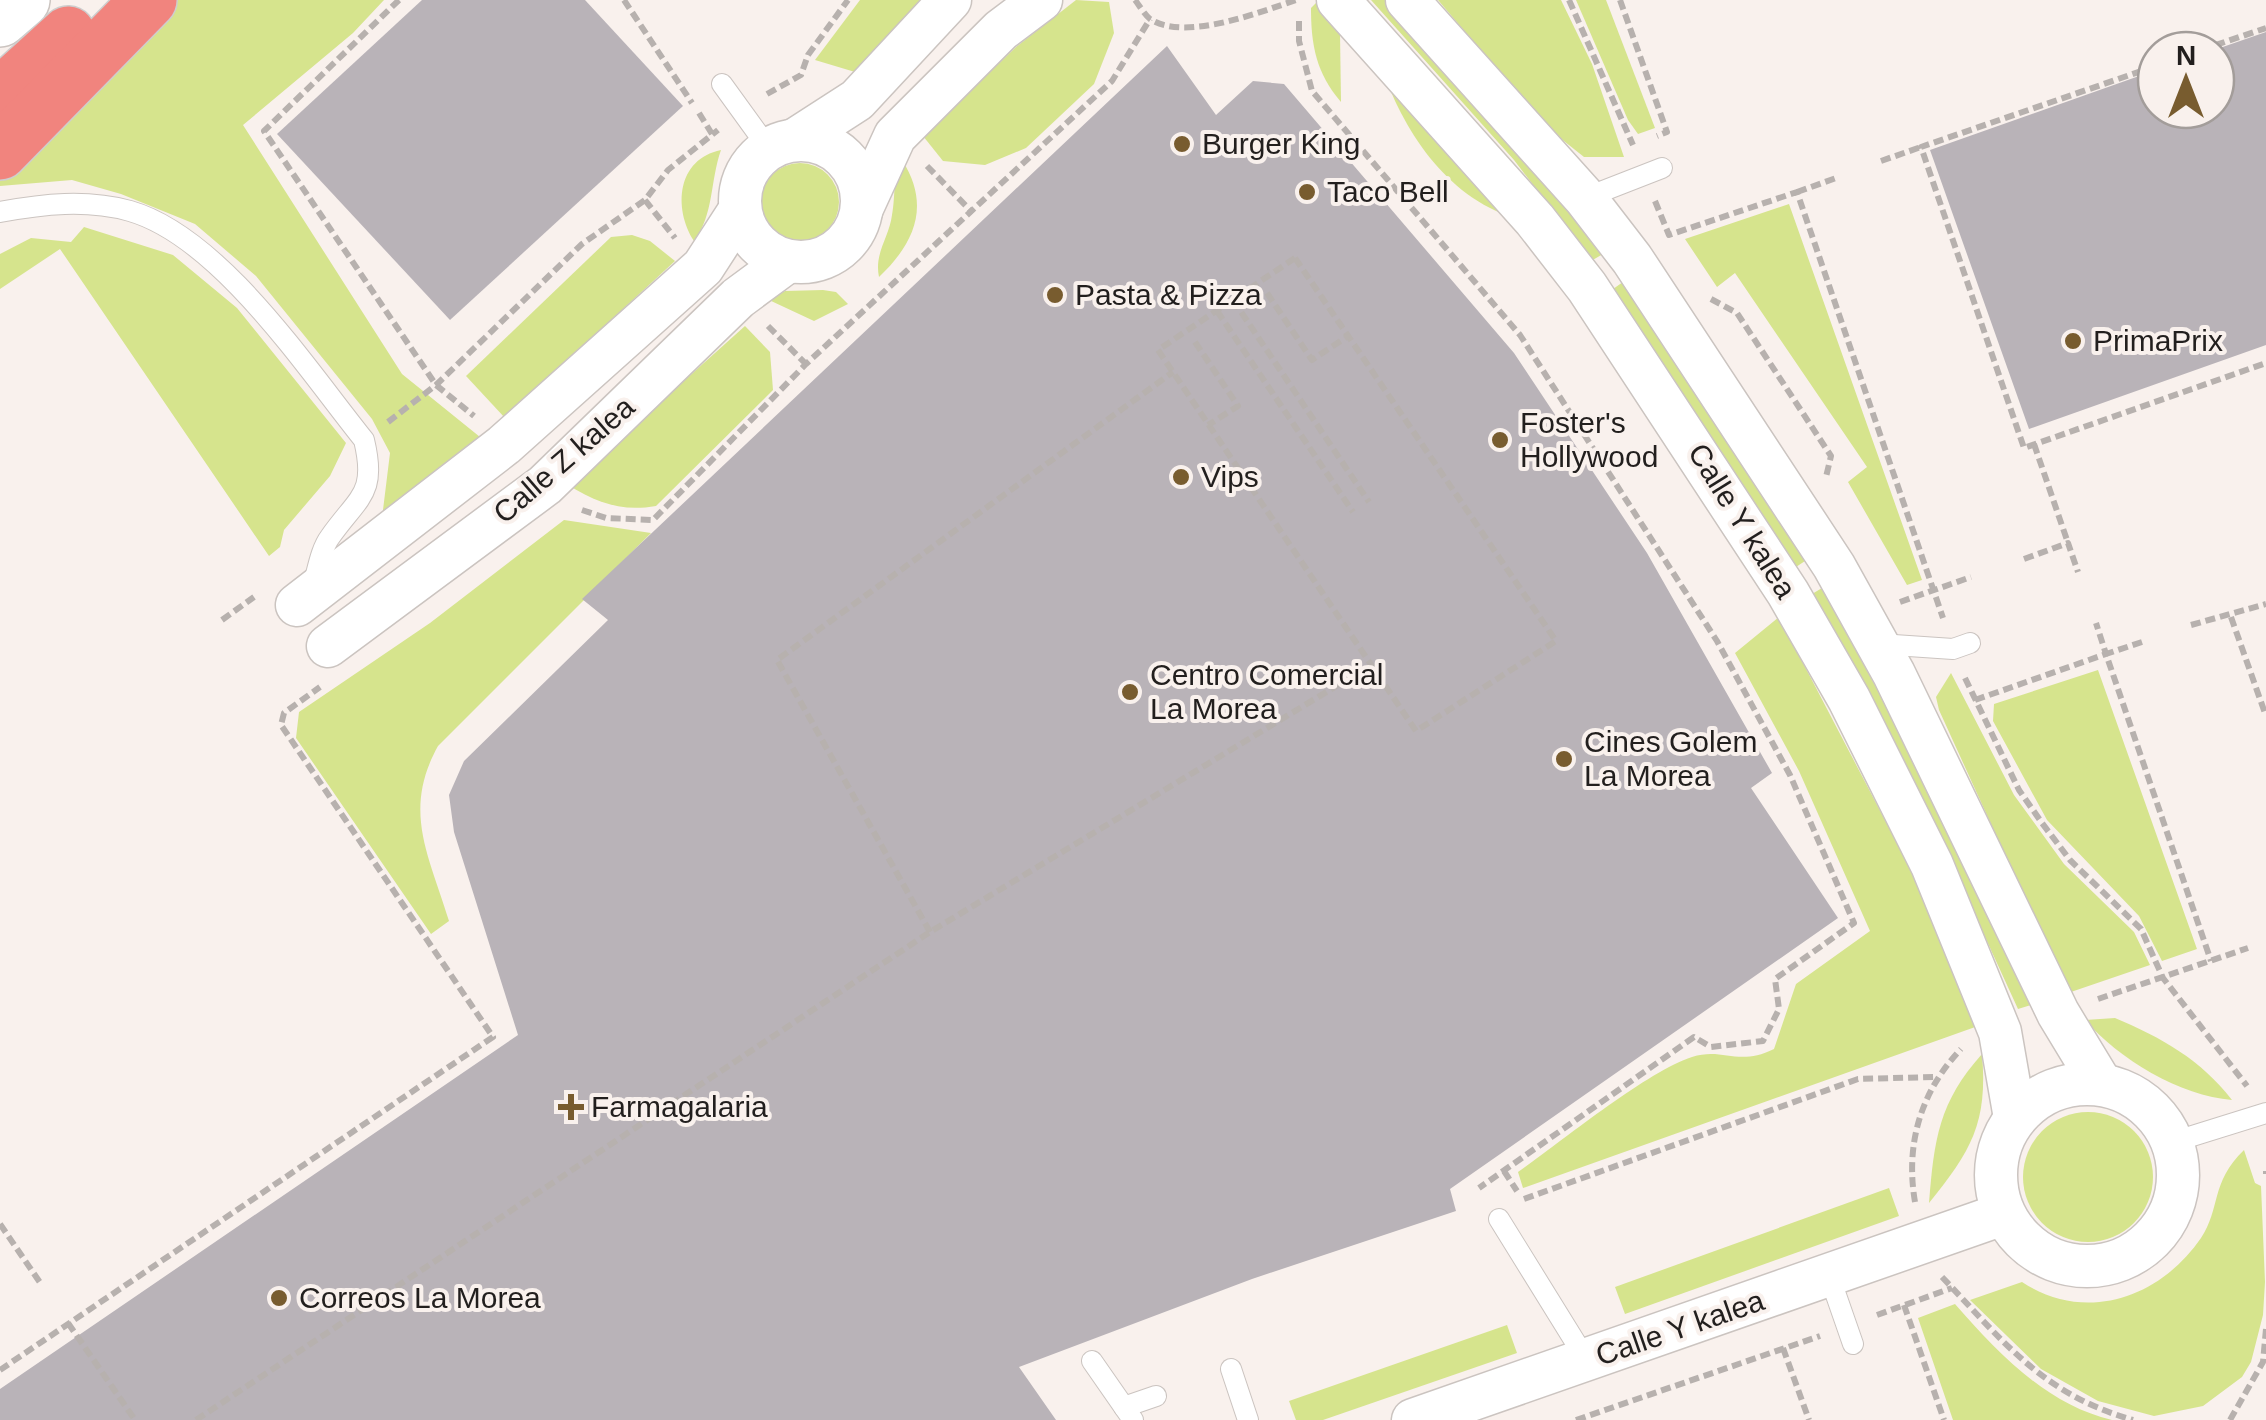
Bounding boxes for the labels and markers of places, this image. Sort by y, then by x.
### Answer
place label: Burger King [1202,127,1360,160]
marker: Burger King [1171,133,1193,155]
place label: Taco Bell [1327,175,1449,208]
marker: Taco Bell [1296,181,1318,203]
place label: Pasta & Pizza [1075,278,1262,311]
marker: Pasta & Pizza [1044,284,1066,306]
place label: PrimaPrix [2093,324,2223,357]
marker: PrimaPrix [2062,330,2084,352]
place label: Foster's Hollywood [1520,406,1658,473]
marker: Foster's Hollywood [1489,429,1511,451]
place label: Vips [1201,460,1259,493]
marker: Vips [1170,466,1192,488]
place label: Centro Comercial La Morea [1150,658,1383,725]
marker: Centro Comercial La Morea [1119,681,1141,703]
place label: Cines Golem La Morea [1584,725,1757,792]
marker: Cines Golem La Morea [1553,748,1575,770]
place label: Farmagalaria [591,1090,768,1123]
marker: Farmagalaria [560,1096,582,1118]
place label: Correos La Morea [299,1281,541,1314]
marker: Correos La Morea [268,1287,290,1309]

